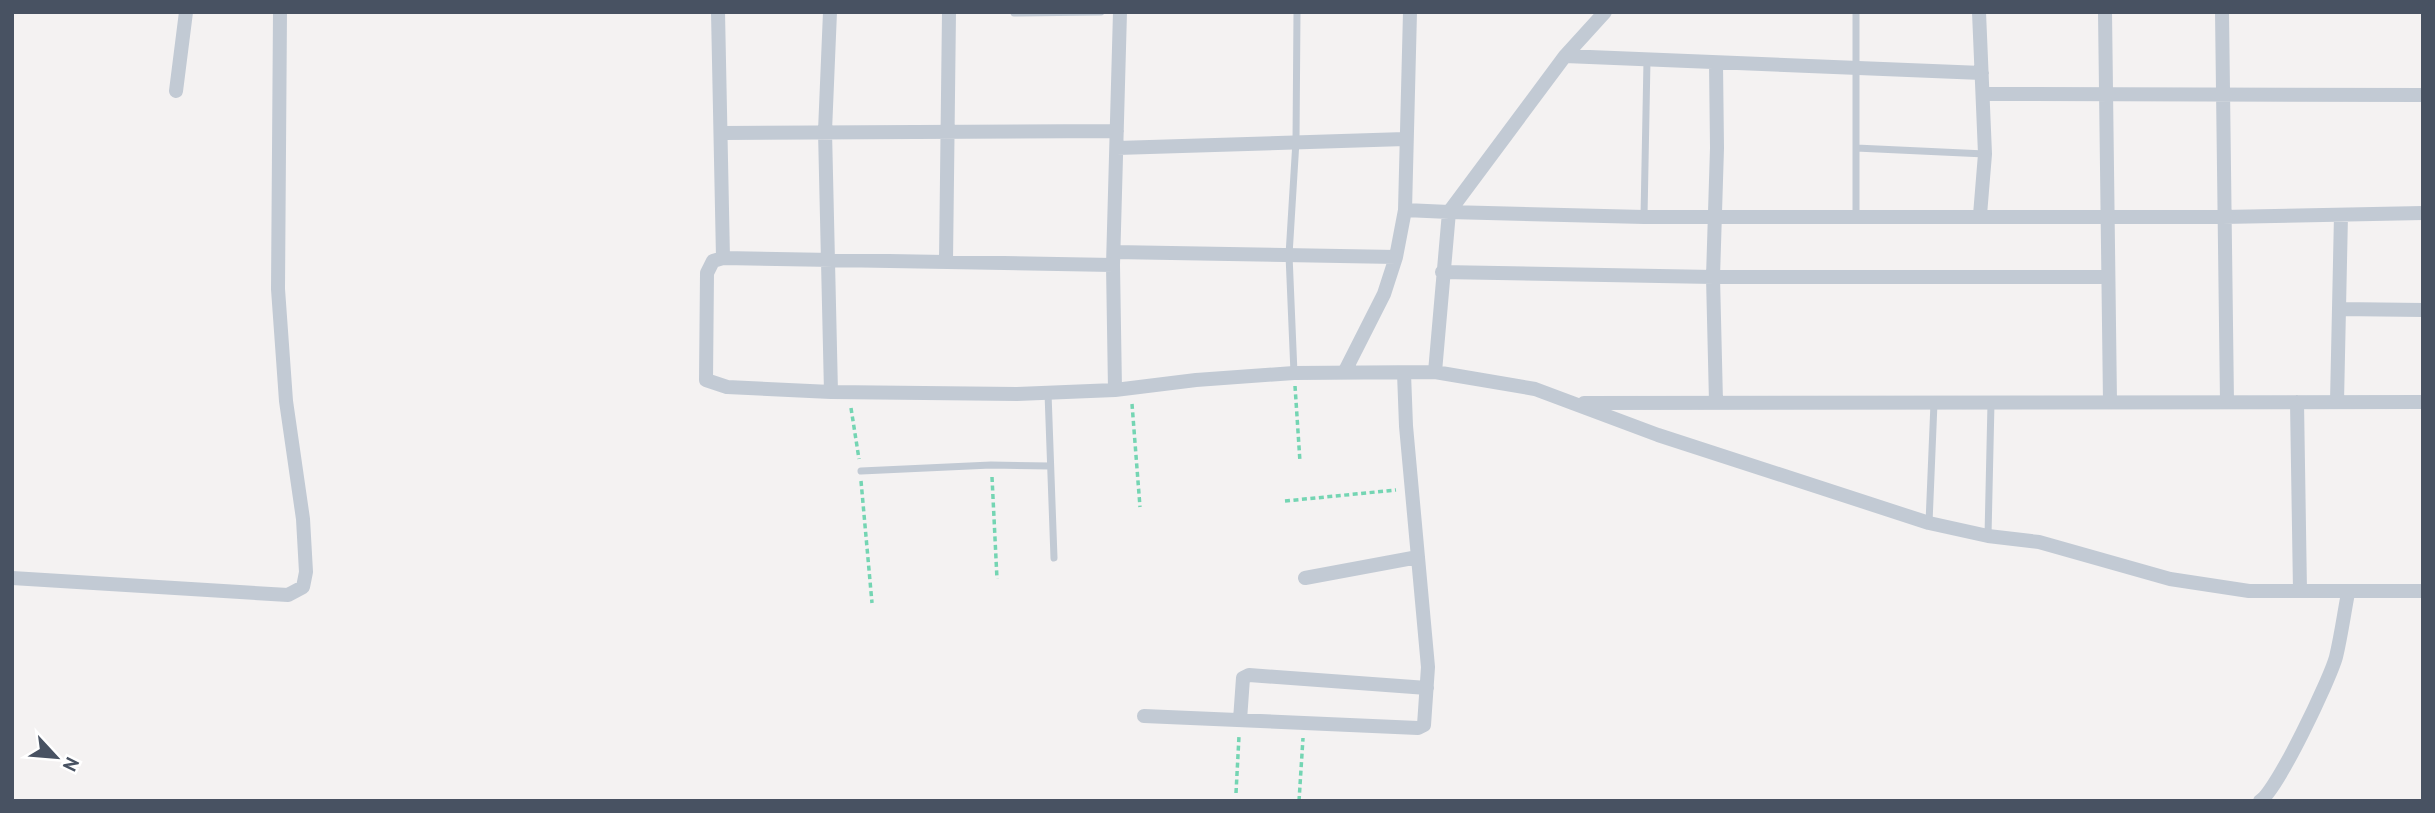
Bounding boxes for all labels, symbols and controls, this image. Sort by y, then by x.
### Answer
north arrow [21,722,91,792]
text: N [58,754,85,775]

